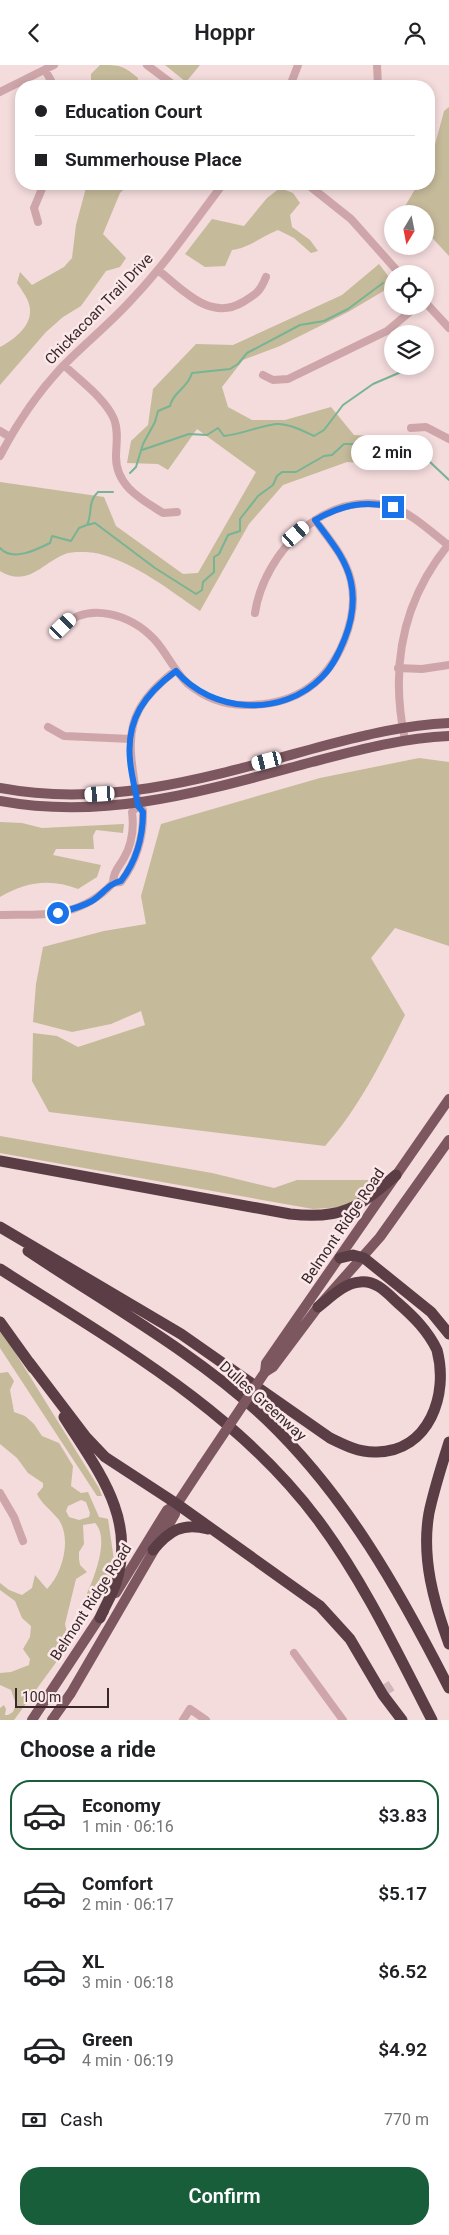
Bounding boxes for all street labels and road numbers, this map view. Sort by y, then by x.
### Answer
street label: Chickacoan Trail Drive [41,250,157,368]
street label: Belmont Ridge Road [298,1165,388,1287]
street label: Dulles Greenway [216,1357,310,1445]
street label: Belmont Ridge Road [47,1540,135,1664]

